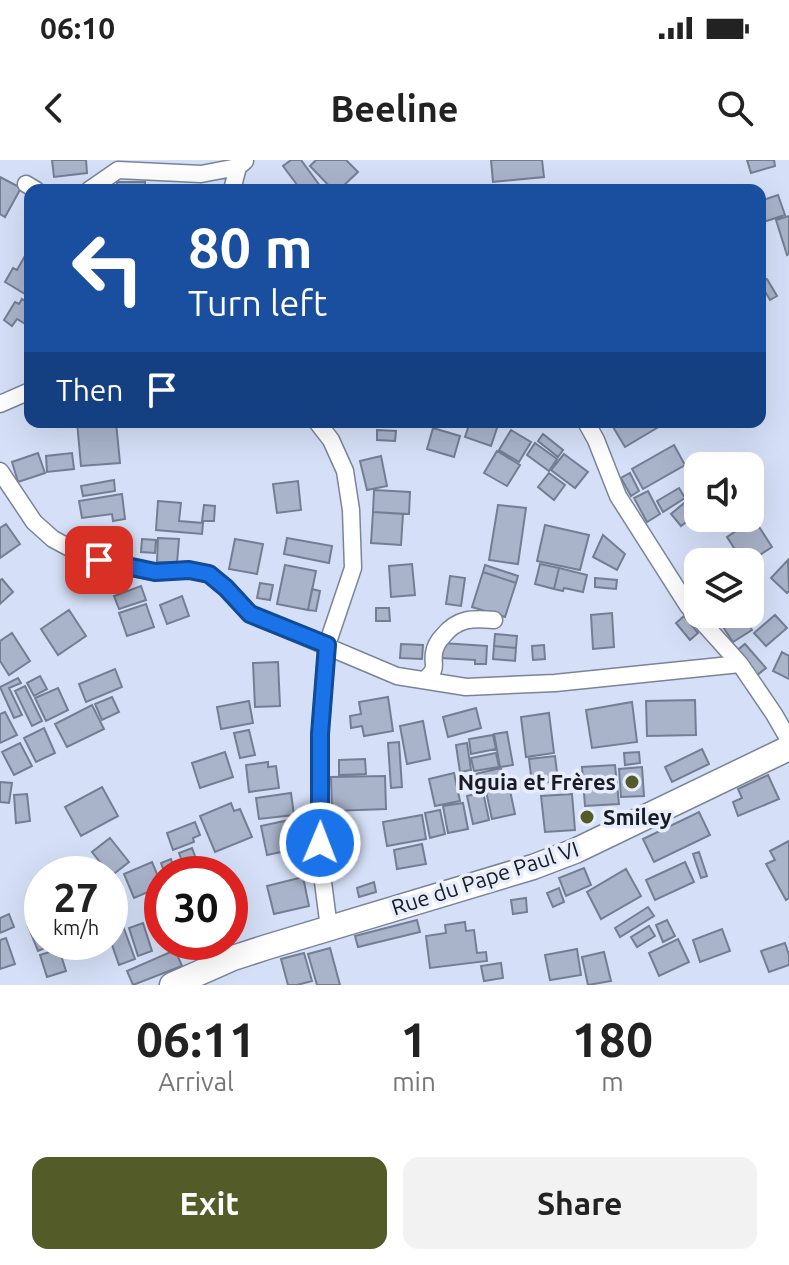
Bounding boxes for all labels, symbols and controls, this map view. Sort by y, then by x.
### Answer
text: 06:10 [40,11,115,45]
icon: back [32,86,76,130]
icon: search [713,86,757,130]
text: Beeline [330,88,459,129]
icon: left [56,216,160,320]
text: 80 m [188,216,313,279]
text: Turn left [188,282,327,323]
icon: arrive [140,368,184,412]
text: Then [56,373,124,407]
map controls [684,452,764,628]
button: sound [684,452,764,532]
pin [65,526,133,594]
icon: arrive [77,538,121,582]
button: layers [684,548,764,628]
place label: Nguia et Frères [458,769,616,794]
marker: Nguia et Frères [623,773,641,791]
position arrow [278,801,362,885]
place label: Smiley [603,804,672,829]
marker: Smiley [578,808,596,826]
street label: Rue du Pape Paul VI [388,835,582,920]
speed limit sign: 30 [144,856,248,960]
text: 27 [53,875,99,920]
text: km/h [53,916,99,939]
text: 06:11 [136,1012,256,1066]
text: 1 [400,1012,427,1066]
text: 180 [572,1012,653,1066]
text: Arrival [158,1067,234,1096]
text: min [392,1067,436,1096]
text: m [601,1067,624,1096]
button: Exit [32,1157,387,1249]
button: Share [403,1157,757,1249]

